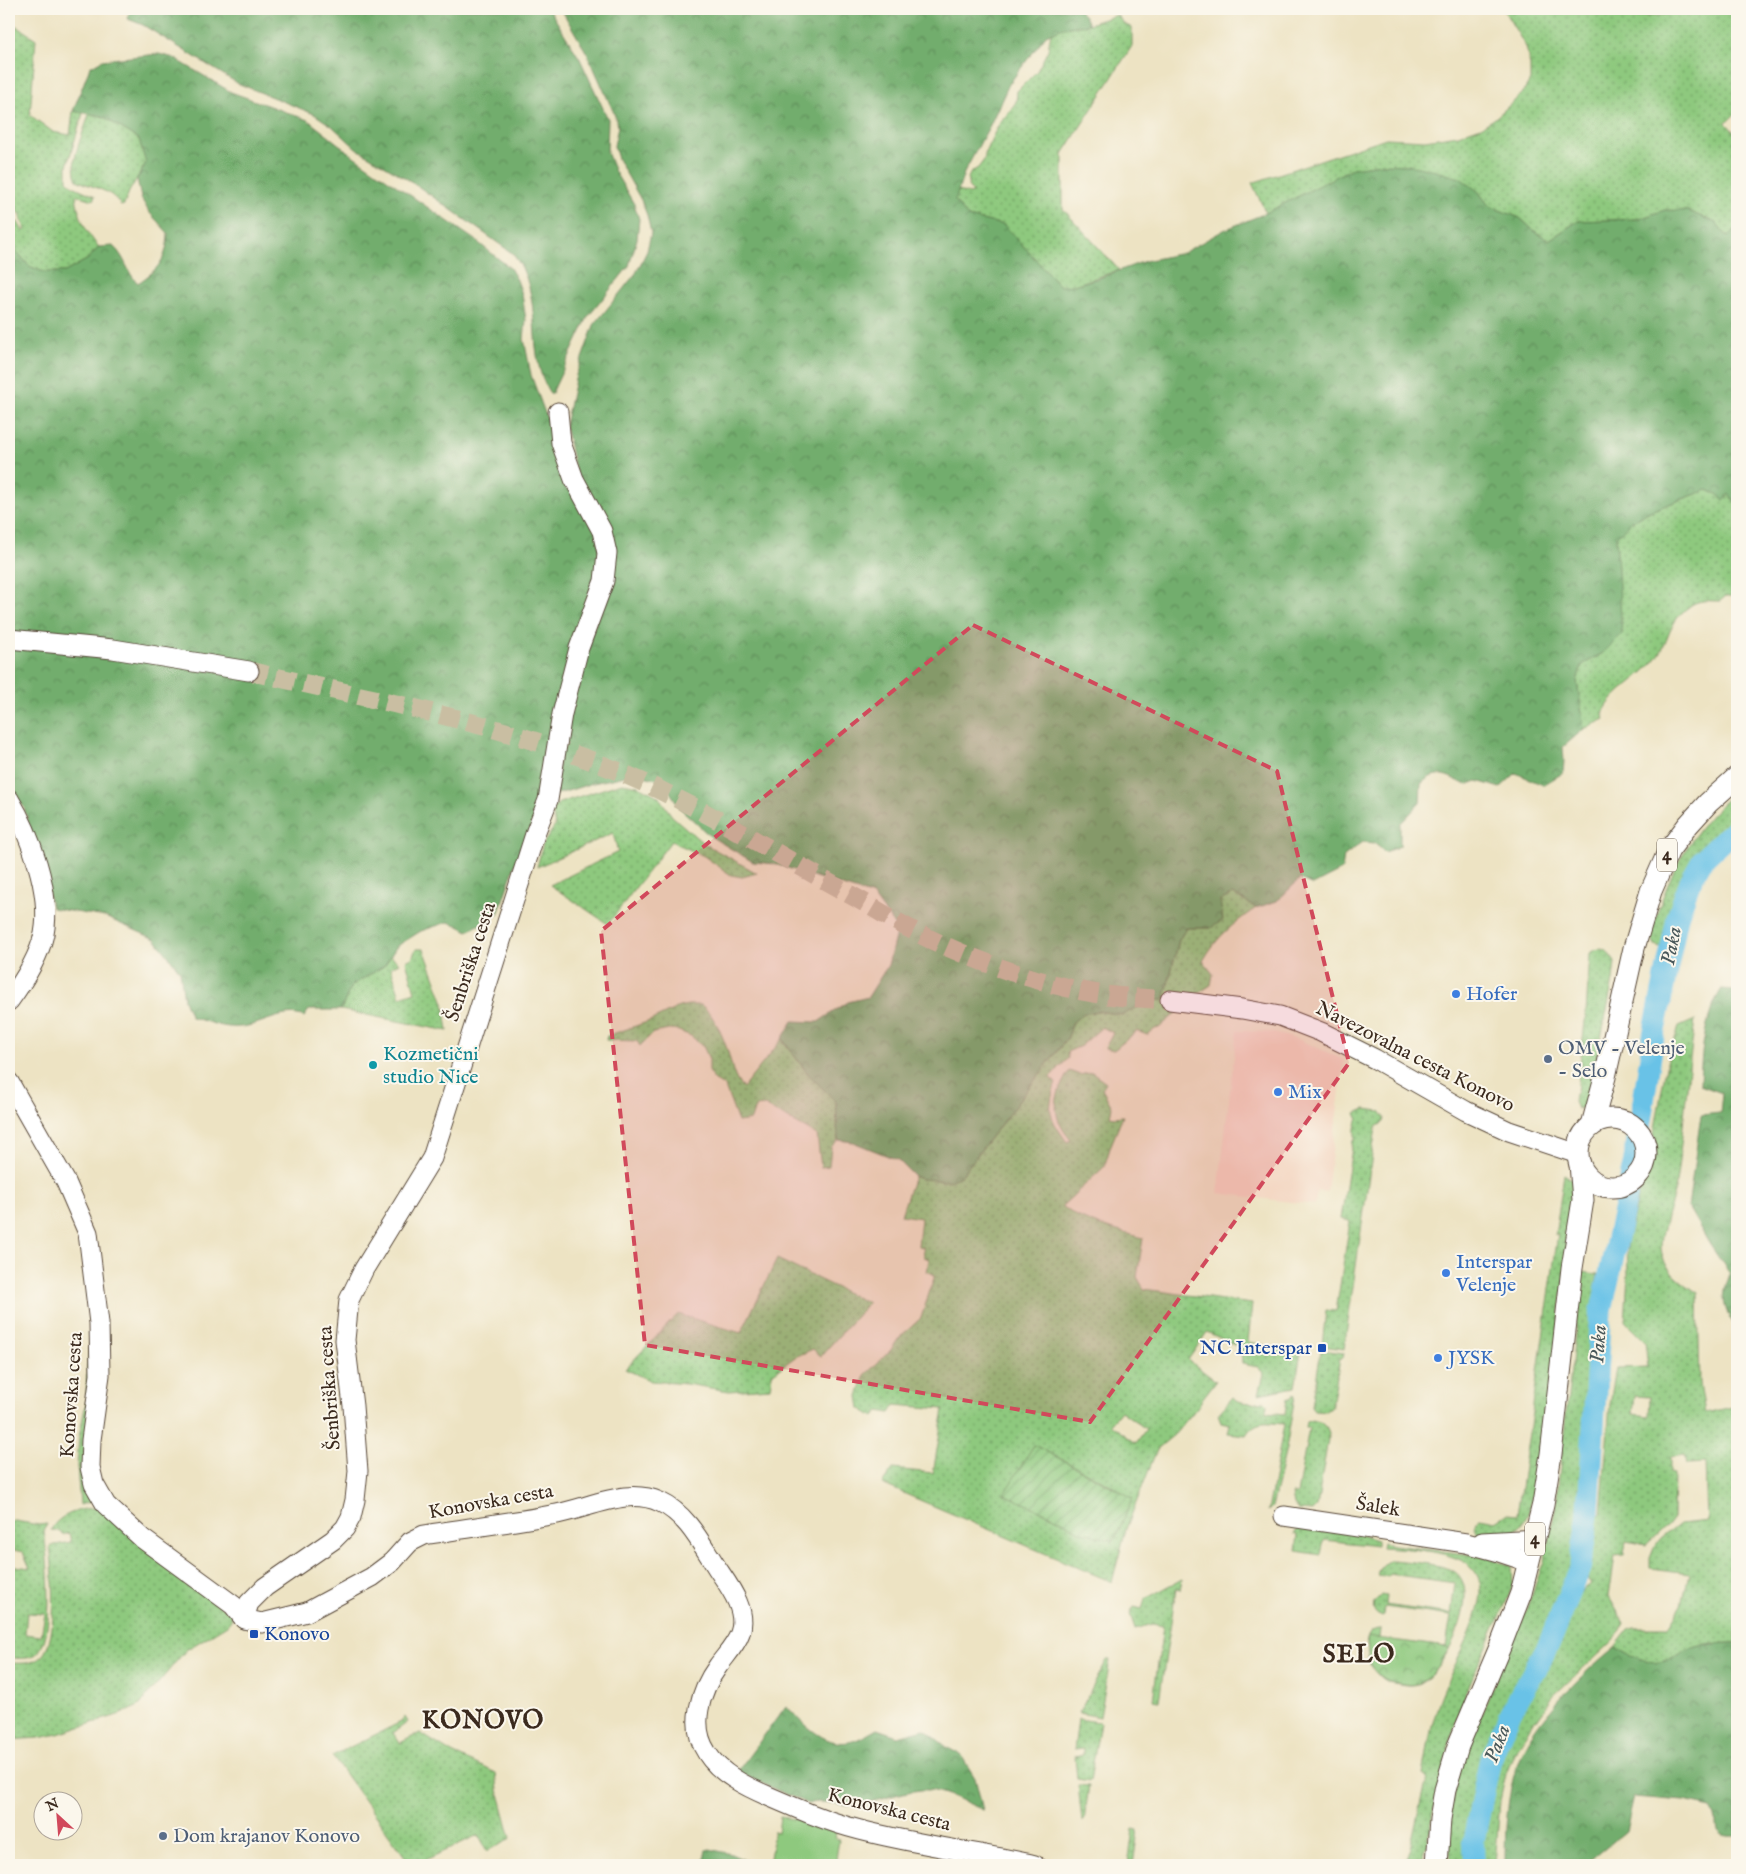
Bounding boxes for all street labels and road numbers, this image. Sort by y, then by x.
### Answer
road number: 4 [1657,838,1677,872]
street label: Šenbriška cesta [440,899,502,1025]
street label: Navezovalna cesta Konovo [1311,996,1519,1118]
street label: Šenbriška cesta [313,1325,347,1451]
street label: Konovska cesta [55,1331,89,1459]
street label: Konovska cesta [427,1479,556,1525]
street label: Šalek [1354,1491,1402,1523]
road number: 4 [1525,1522,1545,1556]
street label: Konovska cesta [825,1783,954,1837]

